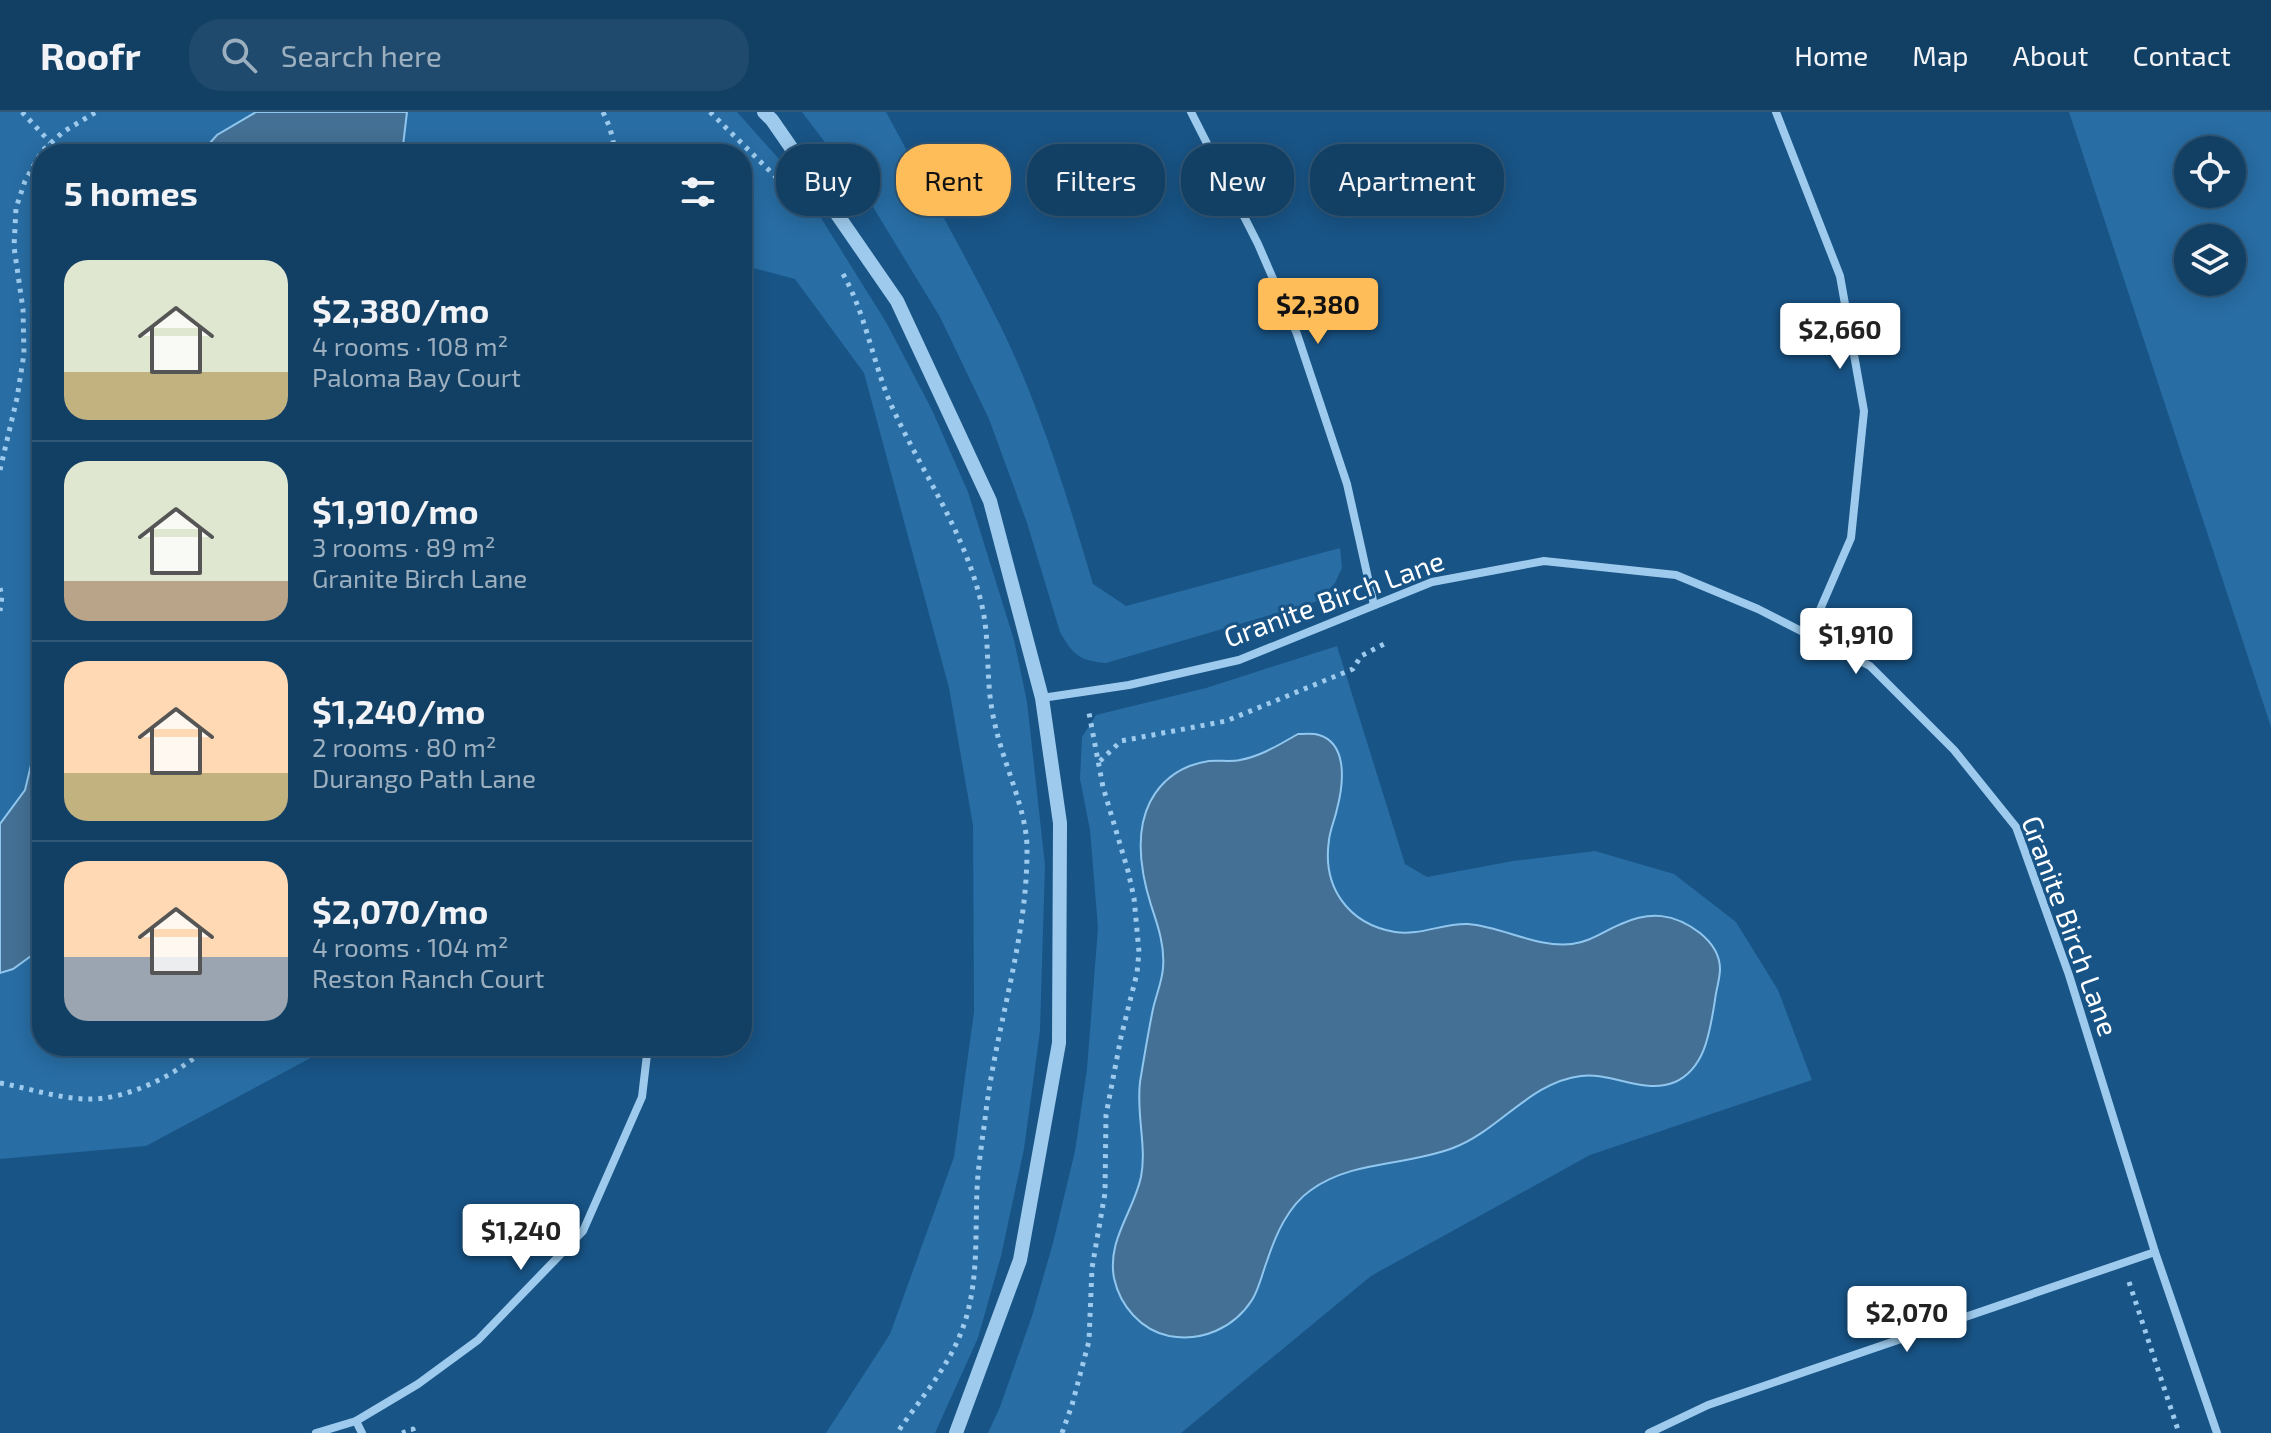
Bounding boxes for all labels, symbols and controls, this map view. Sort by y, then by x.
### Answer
search box [189,19,749,91]
text: Roofr [40,32,141,78]
icon: search [217,33,261,77]
text: Search here [281,37,442,73]
text: Home [1794,38,1868,72]
text: Map [1912,38,1969,72]
text: About [2013,38,2088,72]
text: Contact [2132,38,2231,72]
map controls [2174,136,2246,296]
button: locate [2174,136,2246,208]
chip: Buy [776,144,880,216]
chip: Rent [896,144,1011,216]
chip: Filters [1027,144,1165,216]
chip: New [1181,144,1294,216]
chip: Apartment [1310,144,1504,216]
icon: filters [676,170,720,214]
text: 5 homes [64,172,198,213]
button: layers [2174,224,2246,296]
pin: $2,380 [1253,278,1383,346]
text: $2,380 [1276,288,1360,319]
text: $2,380/mo [312,289,489,330]
icon: home [128,292,224,388]
pin: $2,660 [1775,303,1905,371]
text: $2,660 [1798,313,1882,344]
text: 4 rooms · 108 m² [312,330,508,361]
text: Paloma Bay Court [312,361,521,392]
text: $1,910/mo [312,490,479,531]
icon: home [128,493,224,589]
text: 3 rooms · 89 m² [312,531,496,562]
street label: Granite Birch Lane [1219,542,1448,654]
text: Granite Birch Lane [312,562,527,593]
pin: $1,910 [1791,608,1921,676]
text: $1,910 [1818,618,1894,649]
text: $1,240/mo [312,690,485,731]
icon: home [128,693,224,789]
text: 2 rooms · 80 m² [312,731,497,762]
text: Durango Path Lane [312,762,536,793]
street label: Granite Birch Lane [2015,811,2127,1040]
text: $2,070/mo [312,890,488,931]
icon: home [128,893,224,989]
text: 4 rooms · 104 m² [312,931,508,962]
text: Reston Ranch Court [312,962,545,993]
pin: $1,240 [456,1204,586,1272]
text: $1,240 [481,1214,561,1245]
pin: $2,070 [1842,1286,1972,1354]
text: $2,070 [1865,1296,1949,1327]

